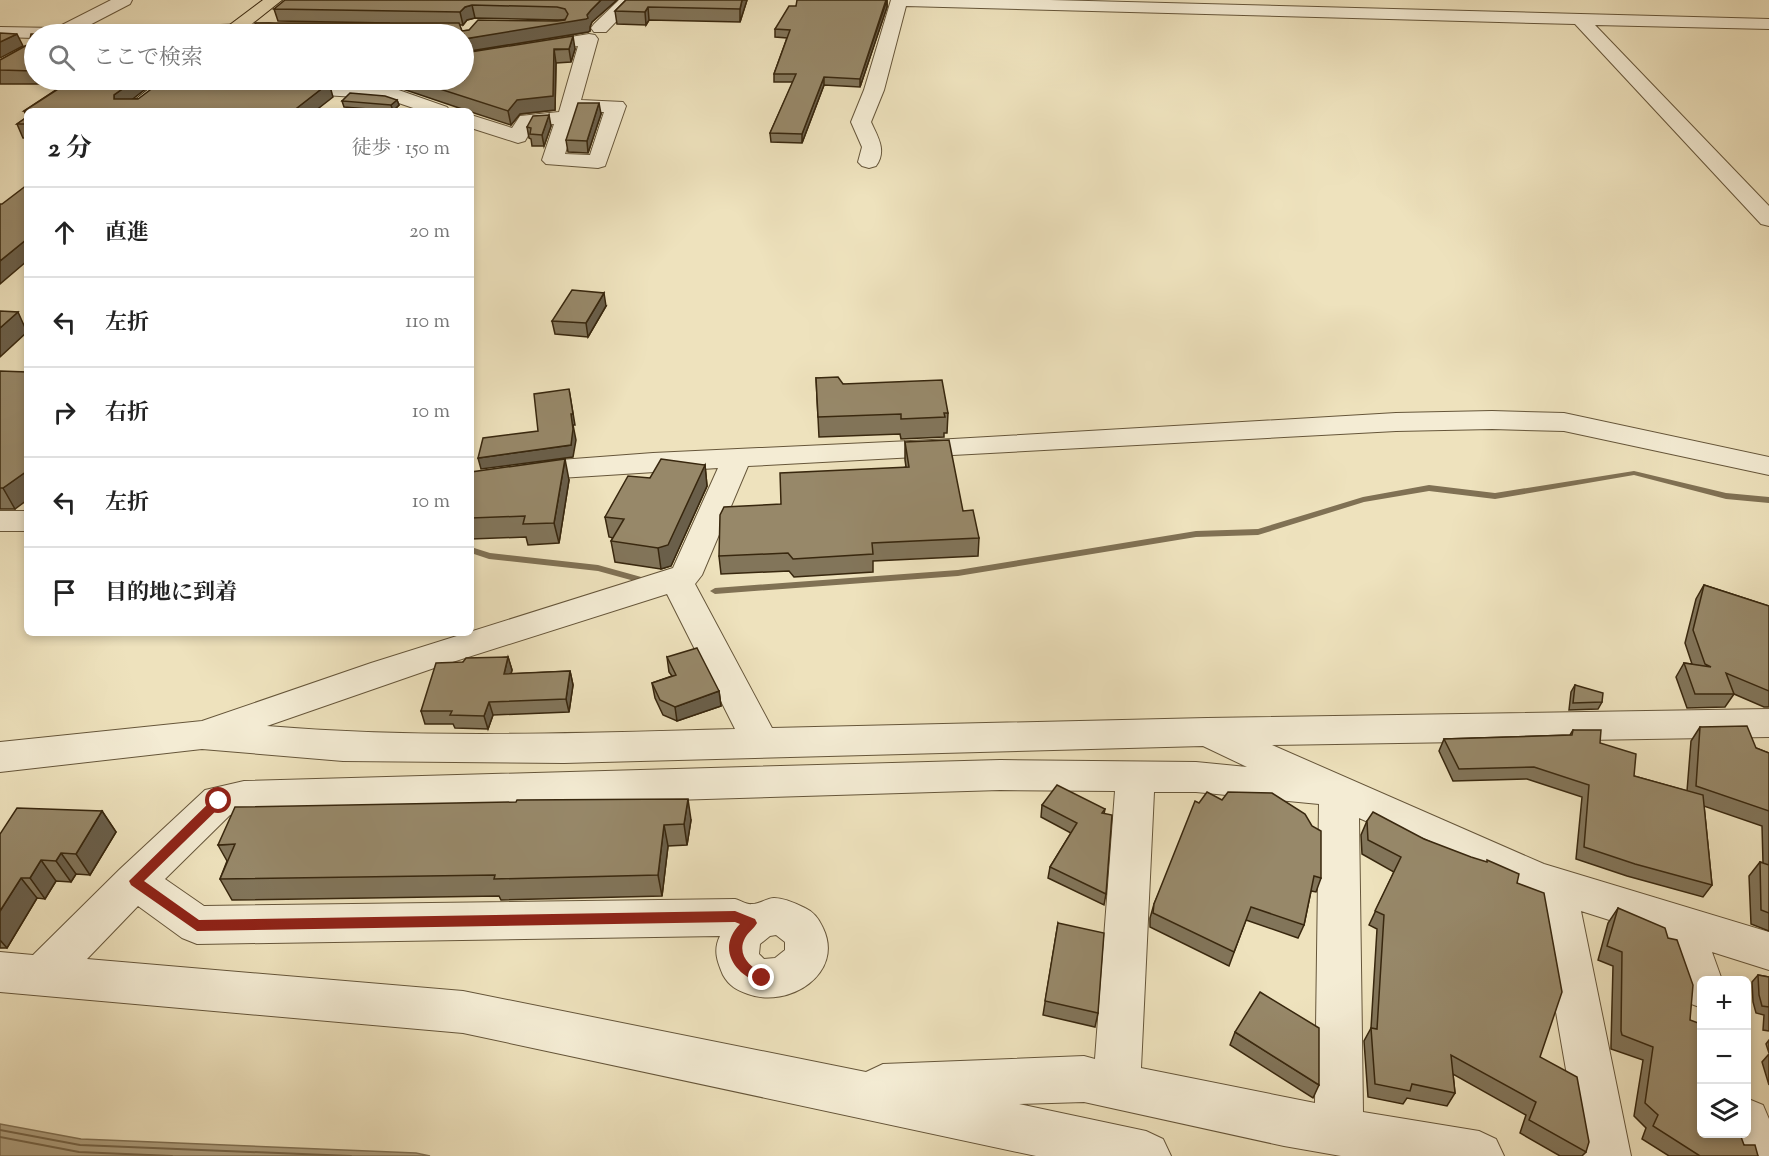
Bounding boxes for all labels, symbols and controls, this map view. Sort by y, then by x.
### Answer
search box [24,24,474,90]
icon: search [45,41,78,74]
text: ここで検索 [93,43,203,75]
text: 2 分 [48,131,92,168]
text: 徒歩 · 150 m [351,135,450,164]
icon: ahead [48,216,81,249]
text: 直進 [105,218,149,250]
text: 20 m [409,218,450,247]
icon: left [48,306,81,339]
text: 左折 [105,308,149,340]
text: 110 m [405,308,450,337]
icon: right [48,396,81,429]
text: 右折 [105,398,149,430]
text: 10 m [412,398,450,427]
icon: left [48,486,81,519]
text: 左折 [105,488,149,520]
text: 10 m [412,488,450,517]
icon: arrive [48,576,81,609]
text: 目的地に到着 [105,578,237,610]
route start [205,787,231,813]
route end [748,964,774,990]
map controls [1697,976,1751,1138]
button: + [1697,976,1751,1030]
button: − [1697,1030,1751,1084]
button: layers [1697,1084,1751,1138]

